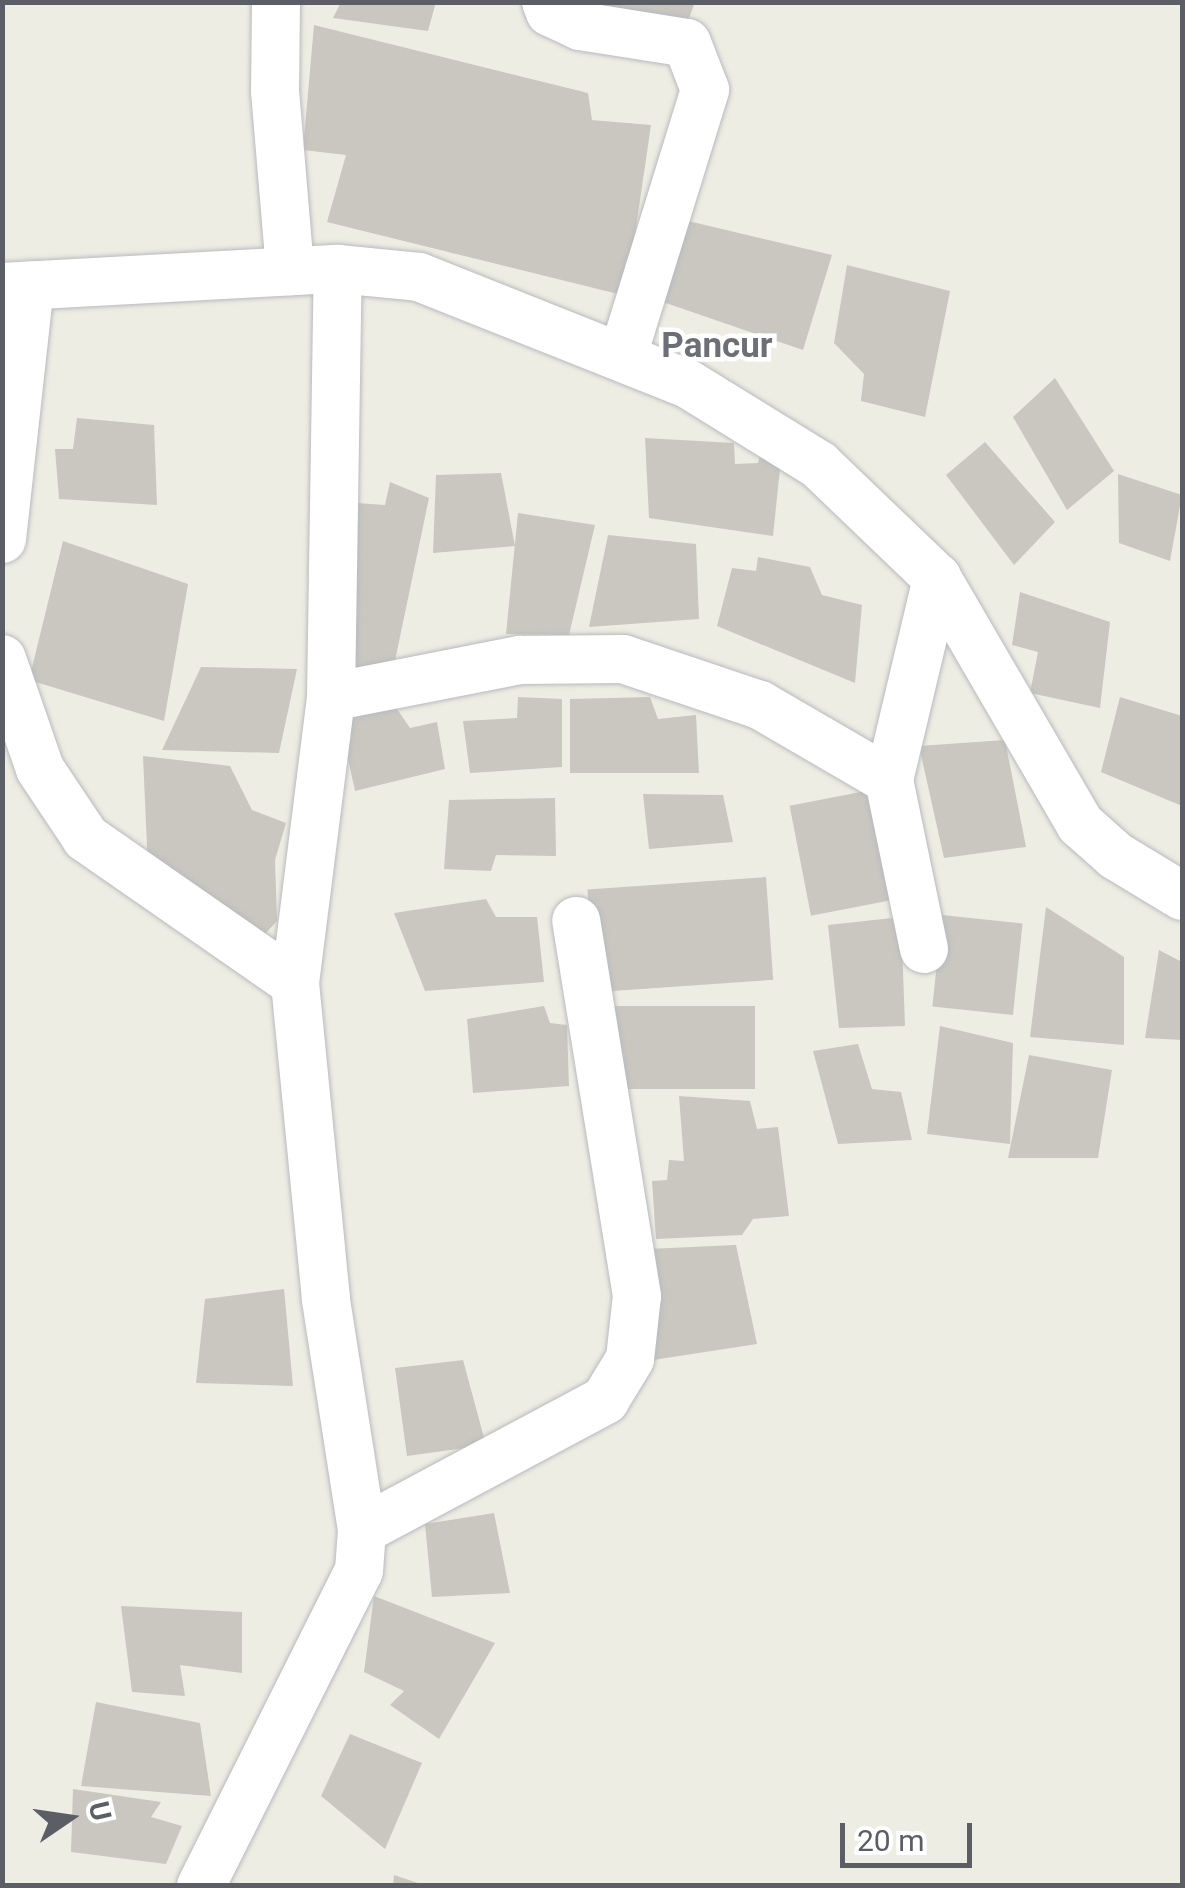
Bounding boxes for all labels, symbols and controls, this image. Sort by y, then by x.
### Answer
district label: Pancur [661,325,773,367]
north arrow [20,1768,120,1868]
text: U [82,1798,118,1824]
scale bar [845,1803,978,1865]
text: 20 m [857,1823,924,1858]

